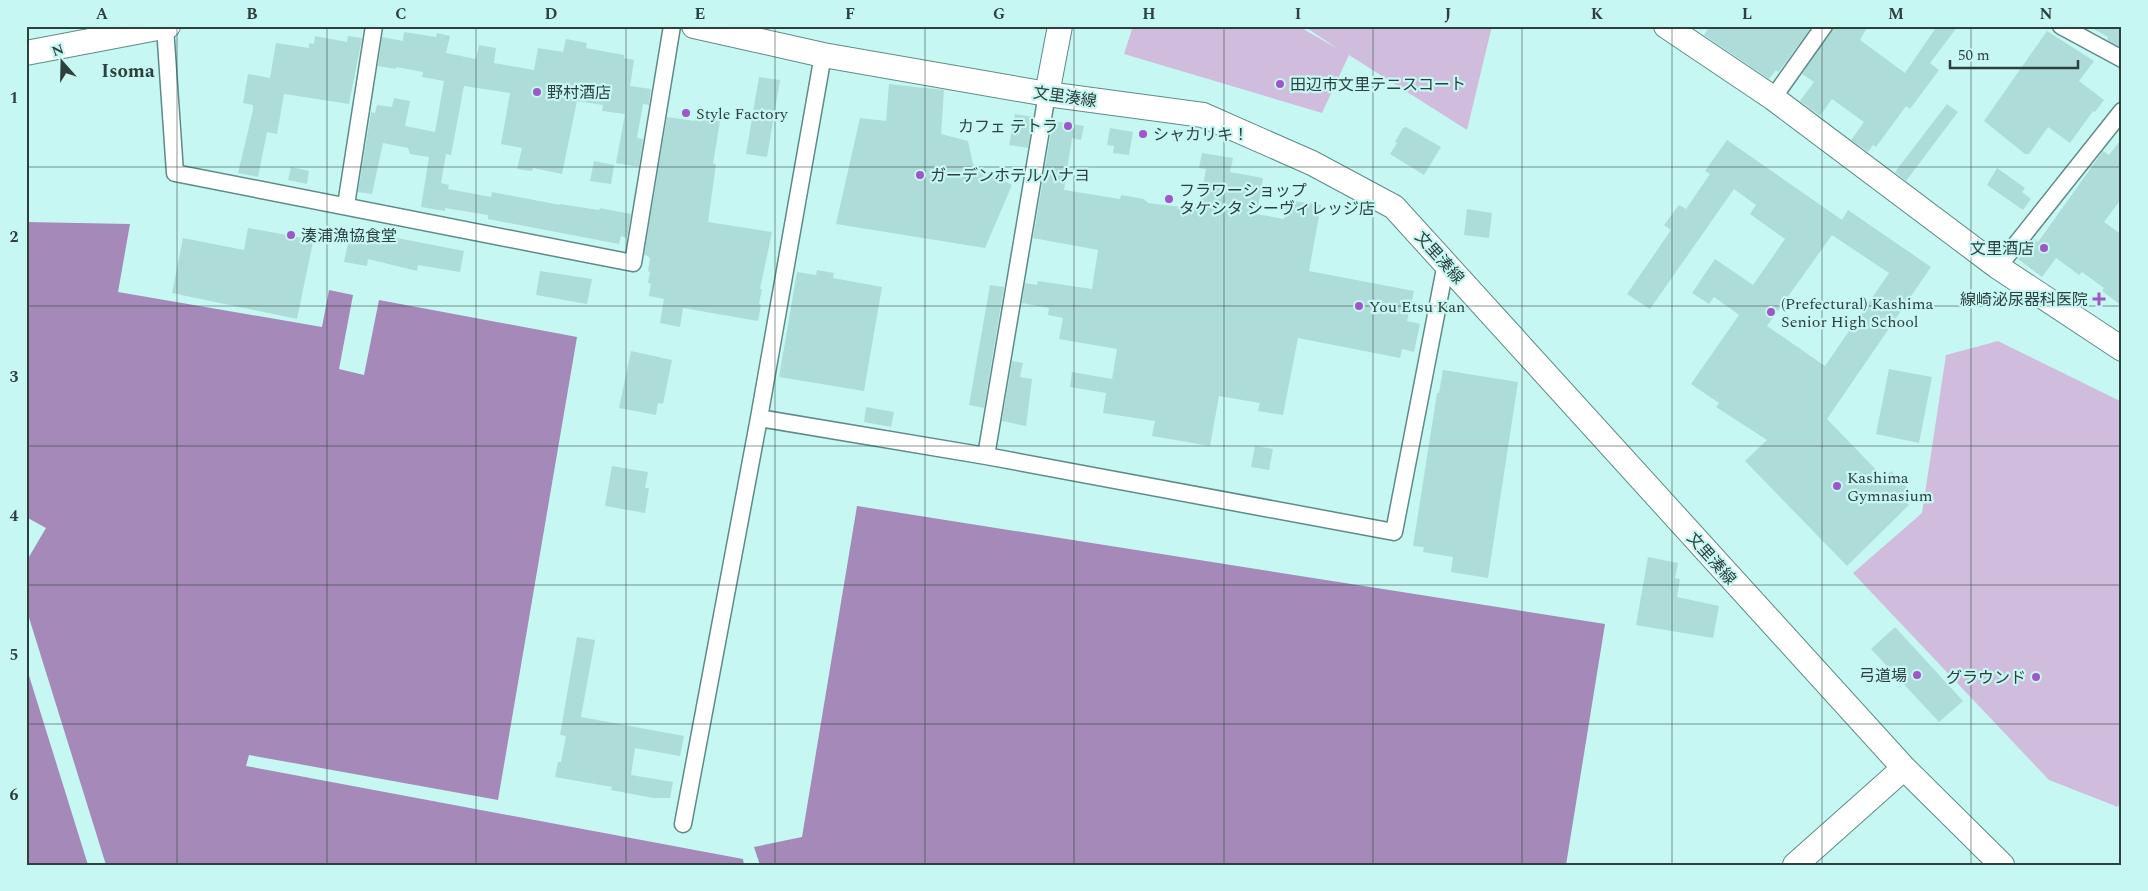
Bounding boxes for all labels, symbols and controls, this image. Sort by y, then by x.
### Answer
text: A [96,2,109,26]
text: B [246,2,258,26]
text: C [395,2,407,26]
text: D [545,2,558,26]
text: E [695,2,705,26]
text: F [845,2,855,26]
text: G [993,2,1005,26]
text: H [1142,2,1156,26]
text: I [1295,2,1301,26]
text: J [1445,2,1452,26]
text: K [1591,2,1604,26]
text: L [1742,2,1752,26]
text: M [1888,2,1904,26]
text: N [2039,2,2053,26]
north arrow [38,38,88,88]
text: N [49,38,67,62]
scale bar [1950,38,2078,70]
text: 50 m [1958,44,1990,67]
district label: Isoma [101,57,155,86]
place label: 田辺市文里テニスコート [1290,73,1466,97]
marker: 田辺市文里テニスコート [1274,78,1286,90]
place label: 野村酒店 [547,81,611,105]
street label: 文里湊線 [1031,81,1098,113]
text: 1 [10,86,18,110]
marker: 野村酒店 [531,86,543,98]
place label: Style Factory [696,102,789,126]
marker: Style Factory [680,107,692,119]
place label: カフェ テトラ [958,115,1058,139]
marker: カフェ テトラ [1062,120,1074,132]
place label: シャカリキ！ [1153,123,1249,147]
marker: シャカリキ！ [1137,128,1149,140]
place label: ガーデンホテルハナヨ [930,164,1090,188]
marker: ガーデンホテルハナヨ [914,169,926,181]
place label: フラワーショップ タケシタ シーヴィレッジ店 [1179,179,1375,221]
marker: フラワーショップ タケシタ シーヴィレッジ店 [1163,193,1175,205]
place label: 湊浦漁協食堂 [301,224,397,248]
text: 2 [10,225,19,249]
street label: 文里湊線 [1409,226,1470,289]
marker: 湊浦漁協食堂 [285,229,297,241]
place label: 文里酒店 [1970,237,2034,261]
marker: 文里酒店 [2038,242,2050,254]
place label: 線崎泌尿器科医院 [1960,288,2088,312]
place label: (Prefectural) Kashima Senior High School [1781,292,1933,334]
marker: 線崎泌尿器科医院 [2092,292,2106,306]
place label: You Etsu Kan [1369,295,1465,319]
marker: You Etsu Kan [1353,300,1365,312]
marker: (Prefectural) Kashima Senior High School [1765,306,1777,318]
text: 3 [10,365,19,389]
place label: Kashima Gymnasium [1847,466,1933,508]
marker: Kashima Gymnasium [1831,480,1843,492]
text: 4 [10,504,19,528]
street label: 文里湊線 [1681,527,1742,590]
text: 5 [10,643,18,667]
place label: 弓道場 [1859,664,1907,688]
place label: グラウンド [1946,666,2026,690]
marker: 弓道場 [1911,669,1923,681]
marker: グラウンド [2030,671,2042,683]
text: 6 [10,783,19,807]

